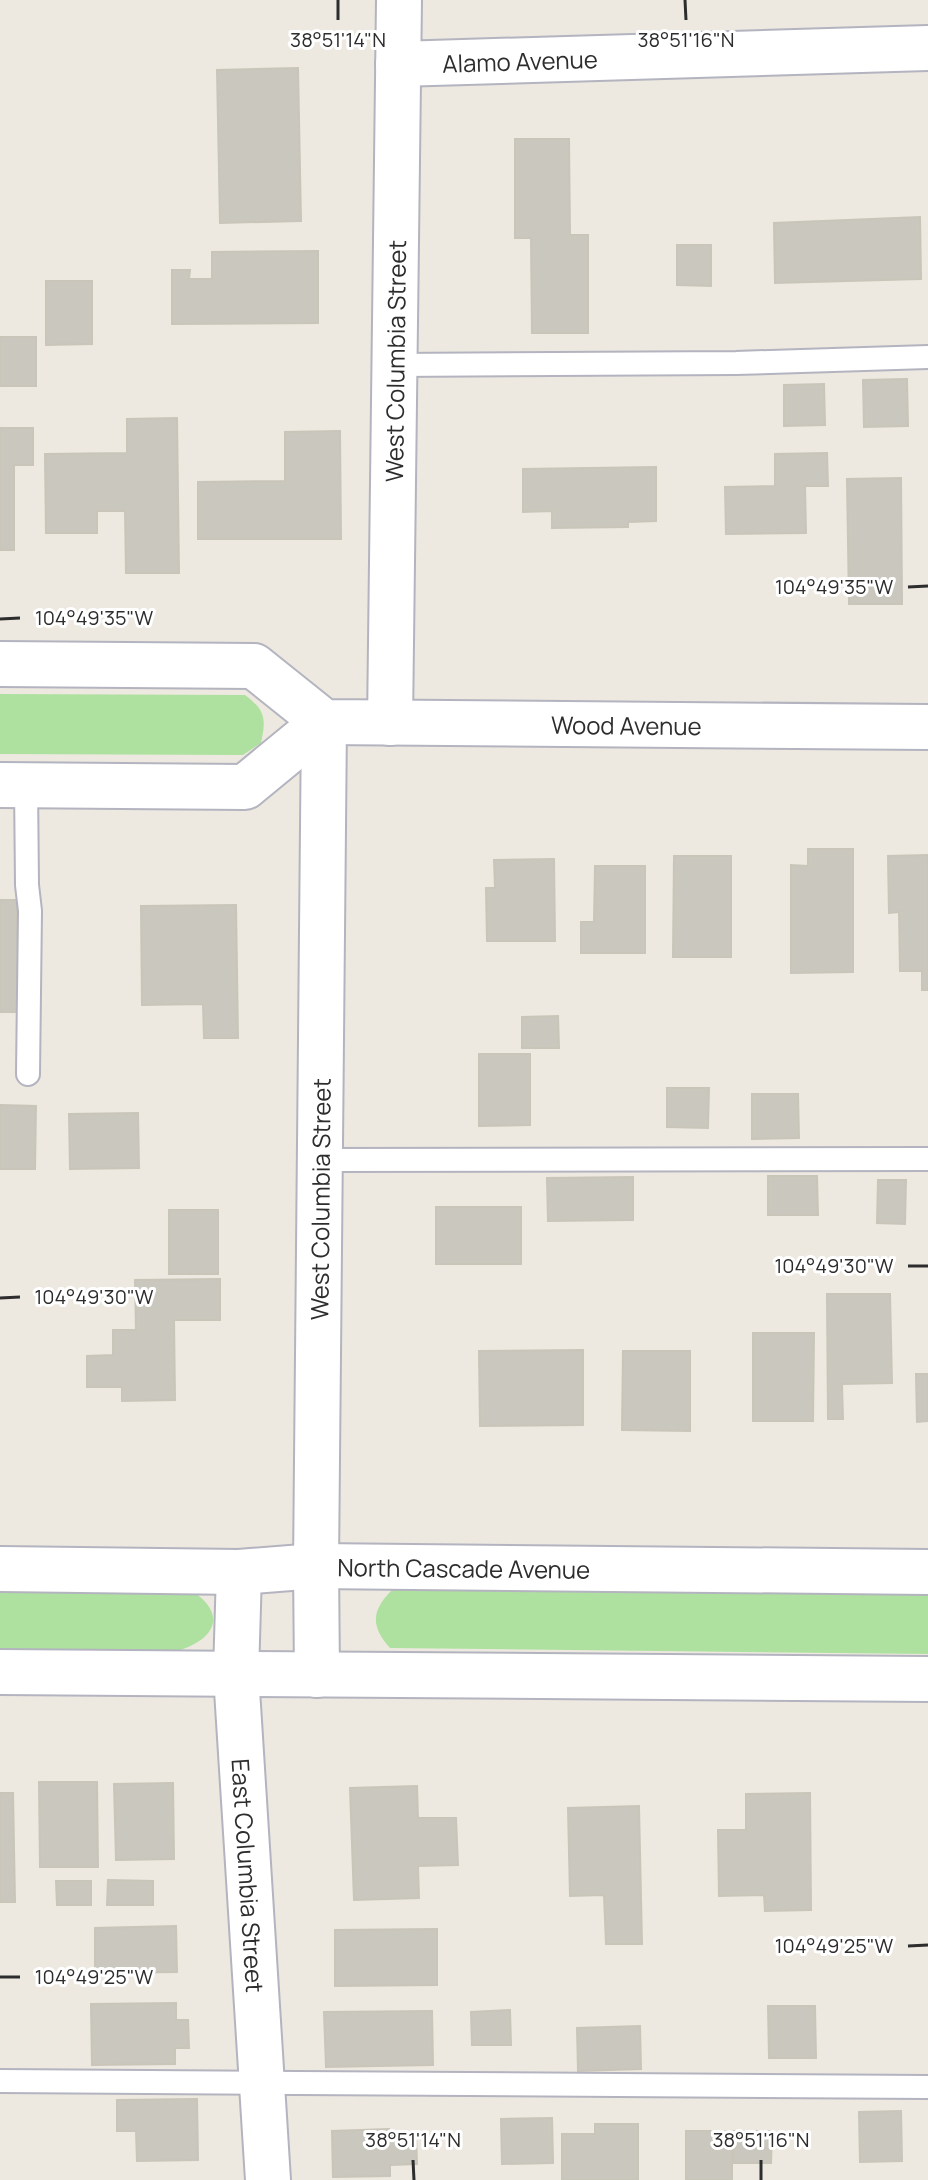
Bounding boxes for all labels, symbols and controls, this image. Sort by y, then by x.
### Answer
text: 38°51'14"N [290,26,386,53]
text: 38°51'16"N [637,26,735,53]
street label: Alamo Avenue [442,41,598,79]
street label: West Columbia Street [376,240,413,482]
text: 104°49'35"W [775,573,893,600]
text: 104°49'35"W [35,604,153,631]
street label: Wood Avenue [551,707,702,742]
street label: West Columbia Street [302,1078,337,1320]
text: 104°49'30"W [775,1252,894,1279]
text: 104°49'30"W [35,1283,154,1310]
street label: North Cascade Avenue [337,1550,590,1585]
street label: East Columbia Street [225,1758,273,1993]
text: 104°49'25"W [775,1932,894,1959]
text: 104°49'25"W [35,1963,154,1990]
text: 38°51'14"N [365,2126,461,2153]
text: 38°51'16"N [712,2126,810,2153]

